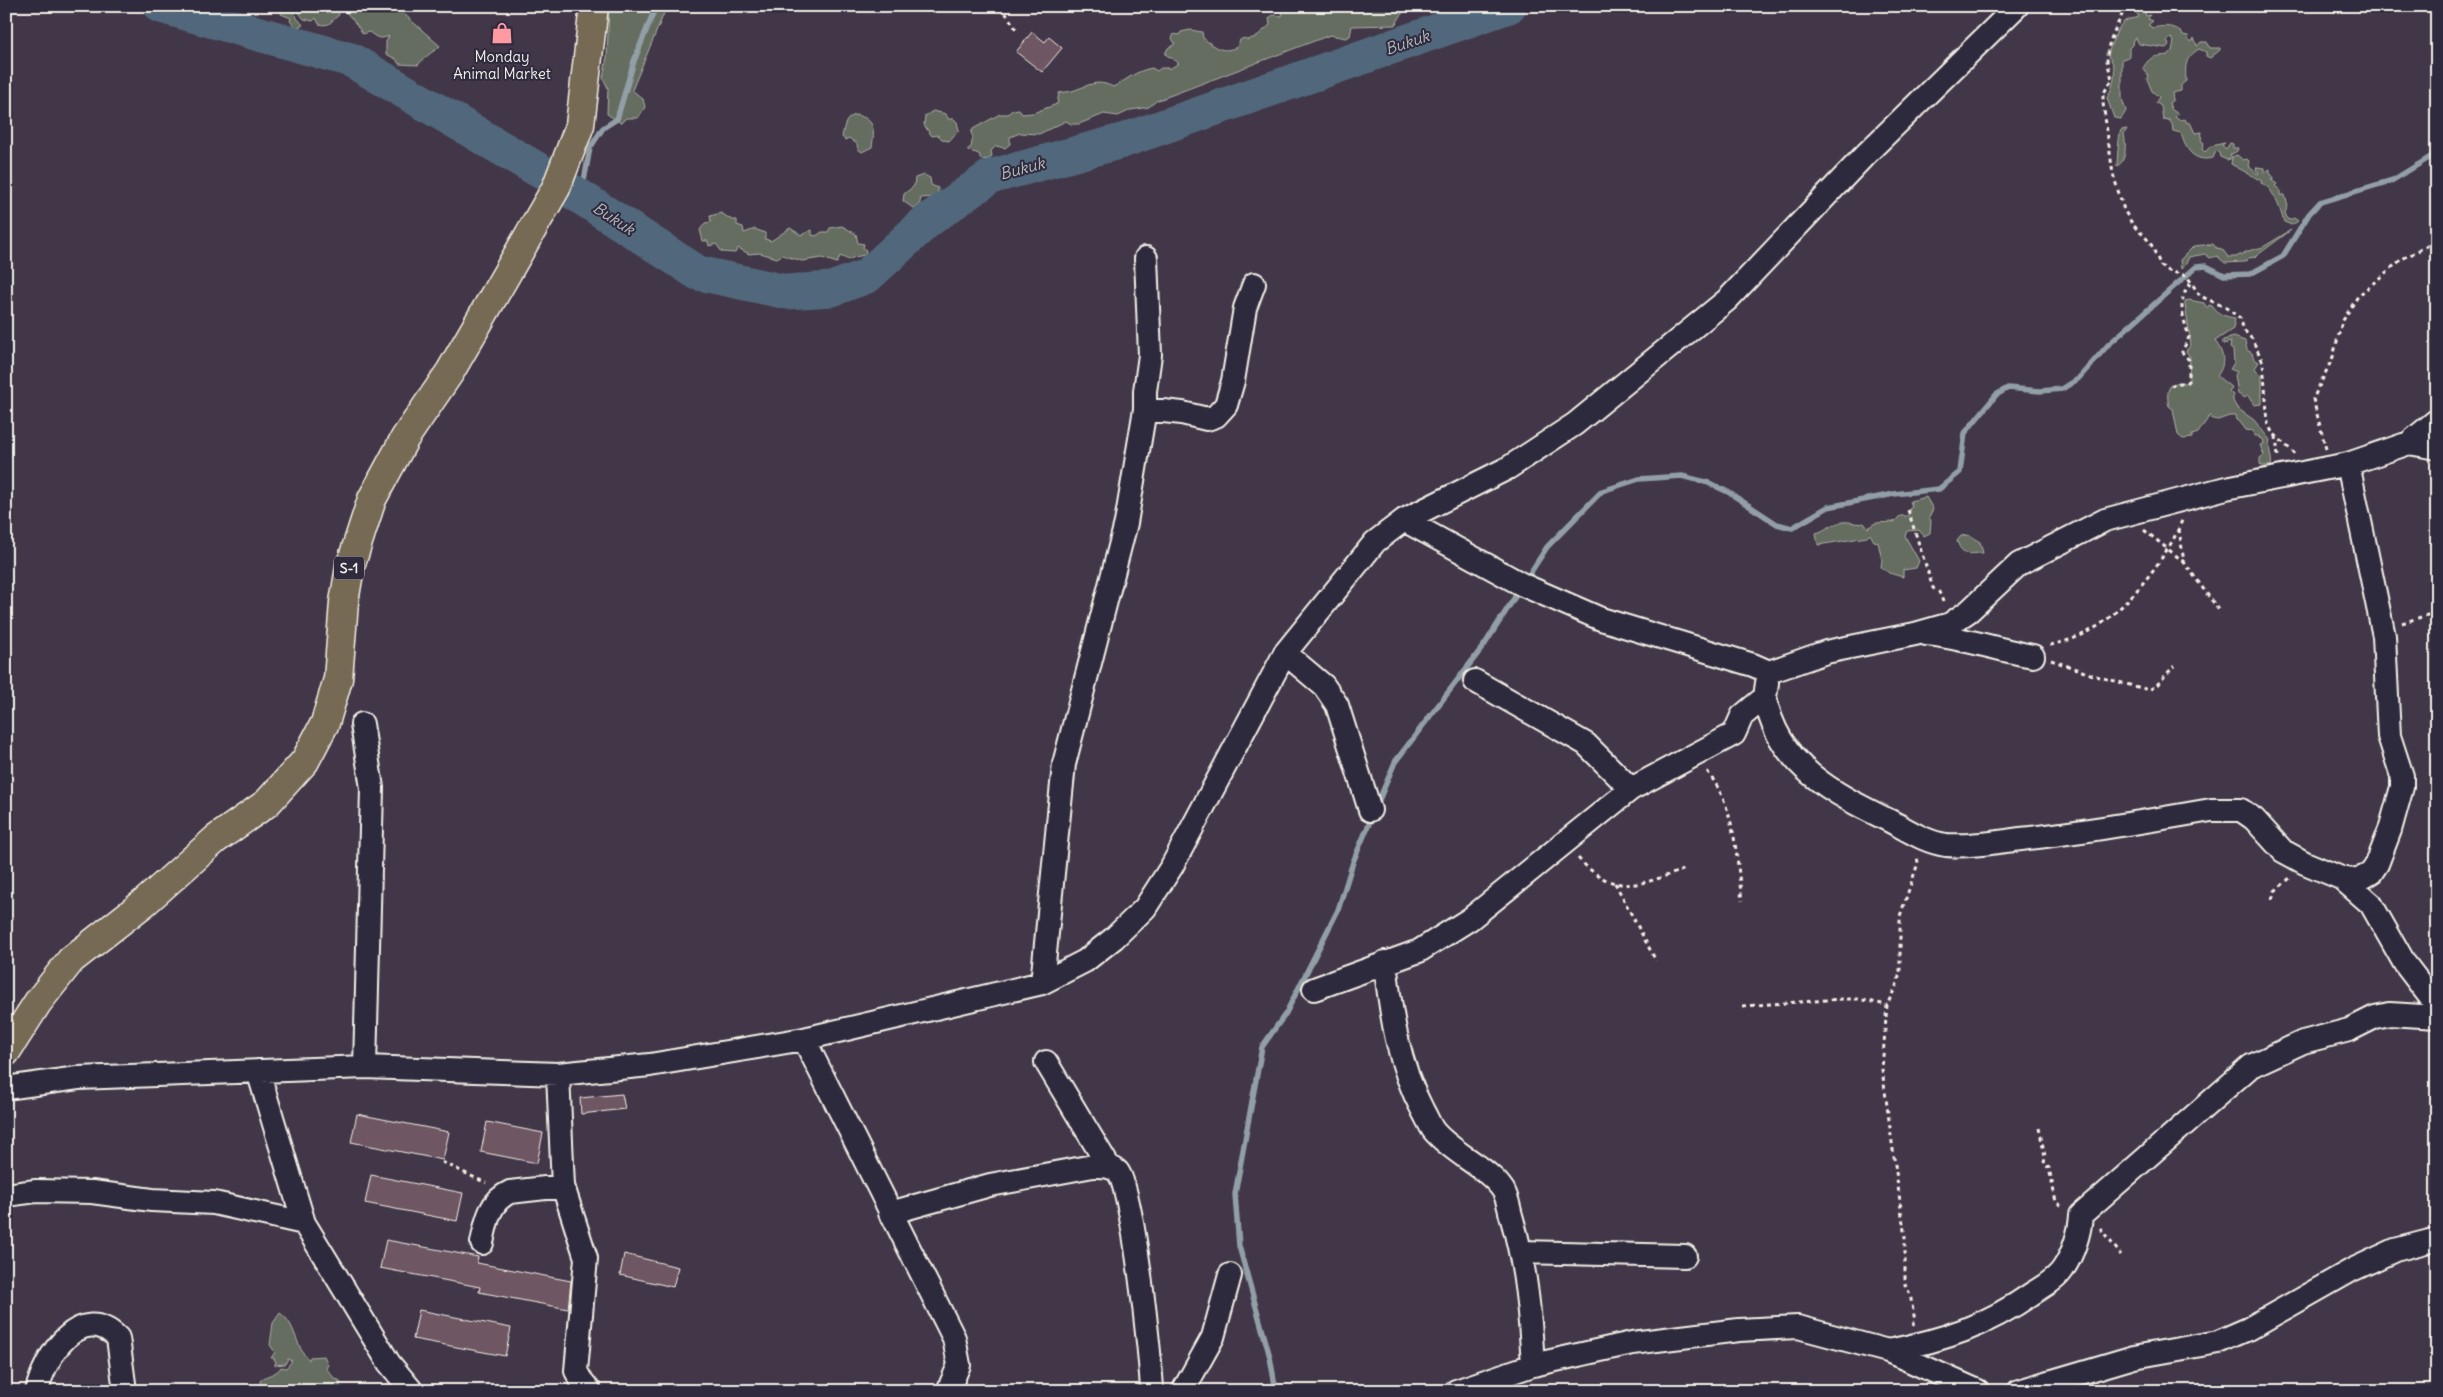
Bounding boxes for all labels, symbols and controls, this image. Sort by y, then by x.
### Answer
shop icon: Monday Animal Market [489,20,515,46]
water label: Bukuk [1382,25,1433,59]
place label: Monday Animal Market [453,47,551,83]
water label: Bukuk [997,152,1048,184]
water label: Bukuk [589,197,640,240]
road number: S-1 [334,556,364,580]

